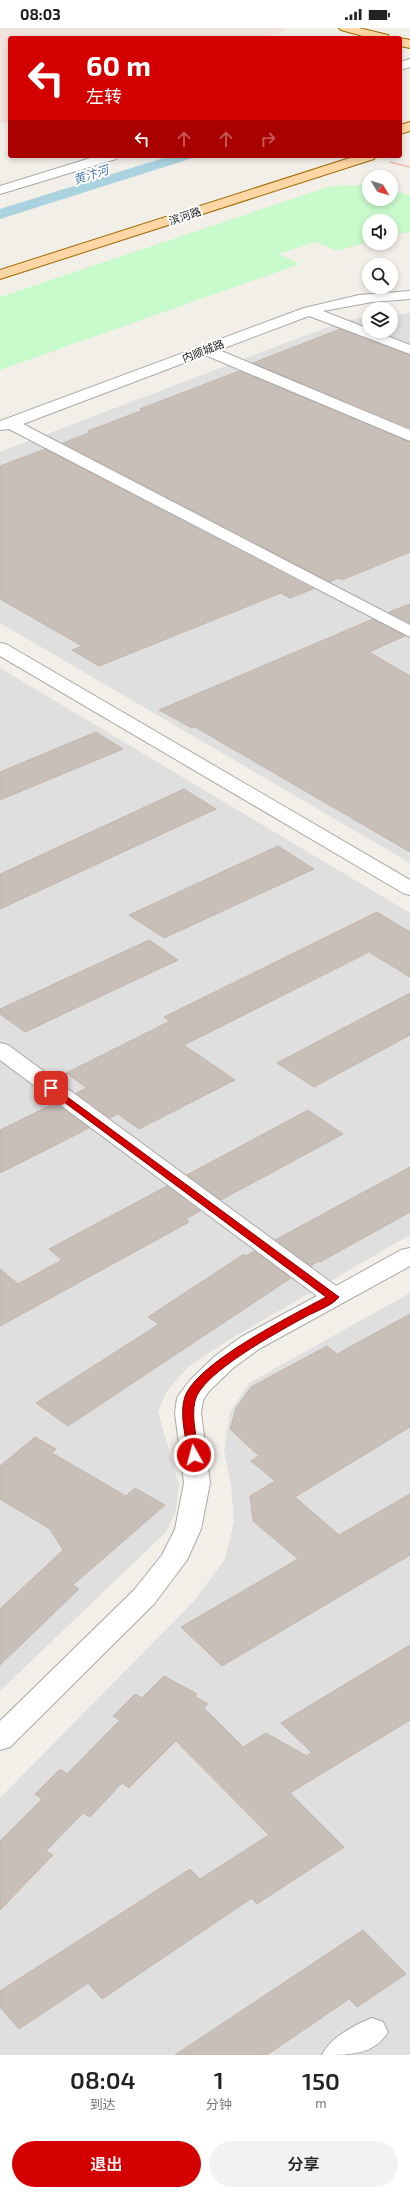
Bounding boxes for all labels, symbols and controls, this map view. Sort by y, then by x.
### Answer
text: 08:03 [20,5,61,23]
text: 60 m [86,48,151,82]
icon: left [20,52,72,104]
text: 左转 [86,85,122,107]
icon: left [131,128,153,150]
icon: ahead [173,128,195,150]
icon: ahead [215,128,237,150]
icon: right [257,128,279,150]
water label: 黄汴河 [71,161,112,186]
north arrow [362,170,398,206]
map controls [362,170,398,338]
street label: 滨河路 [167,204,203,227]
button: sound [362,214,398,250]
button: search [362,258,398,294]
button: layers [362,302,398,338]
street label: 内顺城路 [180,337,226,364]
pin [34,1071,68,1105]
icon: arrive [40,1077,62,1099]
position arrow [173,1434,215,1476]
text: 08:04 [70,2065,136,2094]
text: 1 [214,2065,224,2094]
text: 150 [302,2066,340,2095]
text: m [315,2095,327,2111]
text: 到达 [90,2096,116,2112]
text: 分钟 [206,2096,232,2112]
button: 退出 [12,2141,201,2187]
button: 分享 [209,2141,398,2187]

